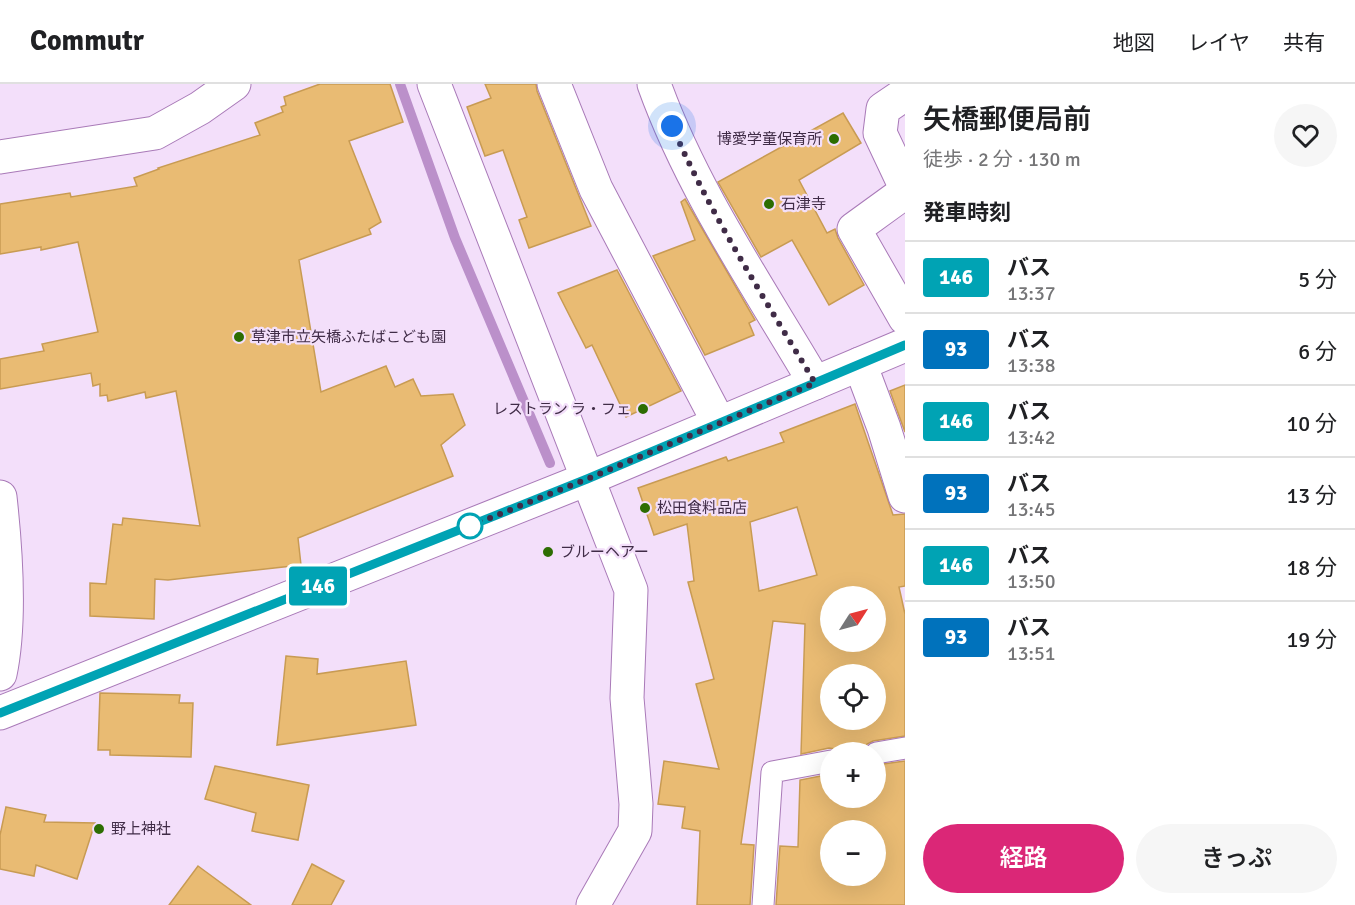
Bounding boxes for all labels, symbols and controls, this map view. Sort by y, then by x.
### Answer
text: Commutr [30,24,144,58]
text: 地図 [1113,30,1155,56]
text: レイヤ [1188,30,1250,56]
text: 共有 [1283,30,1325,56]
text: 矢橋郵便局前 [923,103,1091,137]
button: heart [1274,104,1337,167]
your location [657,111,687,141]
place label: 博愛学童保育所 [717,130,822,148]
marker: 博愛学童保育所 [827,132,841,146]
text: 徒歩 · 2 分 · 130 m [923,147,1081,172]
place label: 石津寺 [781,195,826,213]
marker: 石津寺 [762,197,776,211]
text: 発車時刻 [923,199,1011,226]
text: バス [1007,254,1051,281]
text: 146 [939,264,973,290]
text: 5 分 [1298,266,1337,293]
text: 13:37 [1007,281,1056,306]
text: バス [1007,326,1051,353]
place label: 草津市立矢橋ふたばこども園 [251,328,446,346]
marker: 草津市立矢橋ふたばこども園 [232,330,246,344]
text: 93 [945,336,967,362]
text: 6 分 [1298,338,1337,365]
text: 13:38 [1007,353,1056,378]
text: バス [1007,398,1051,425]
place label: レストラン ラ・フェ [493,400,631,418]
marker: レストラン ラ・フェ [636,402,650,416]
text: 146 [939,408,973,434]
text: 10 分 [1286,410,1337,437]
text: 13:42 [1007,425,1056,450]
text: バス [1007,470,1051,497]
text: 93 [945,480,967,506]
text: 13 分 [1286,482,1337,509]
text: 13:45 [1007,497,1056,522]
place label: 松田食料品店 [657,499,747,517]
marker: 松田食料品店 [638,501,652,515]
unlabelled marker [457,513,483,539]
text: バス [1007,542,1051,569]
place label: ブルーヘアー [560,543,649,561]
marker: ブルーヘアー [541,545,555,559]
text: 146 [939,552,973,578]
text: 18 分 [1286,554,1337,581]
line badge: 146 [284,566,352,606]
text: 13:50 [1007,569,1056,594]
text: 146 [301,573,335,599]
north arrow [820,586,886,652]
map controls [820,586,886,886]
text: バス [1007,614,1051,641]
text: 93 [945,624,967,650]
text: 19 分 [1286,626,1337,653]
text: 13:51 [1007,641,1056,666]
button: locate [820,664,886,730]
button: + [820,742,886,808]
place label: 野上神社 [111,820,171,838]
button: − [820,820,886,886]
marker: 野上神社 [92,822,106,836]
button: 経路 [923,824,1124,893]
button: きっぷ [1136,824,1337,893]

